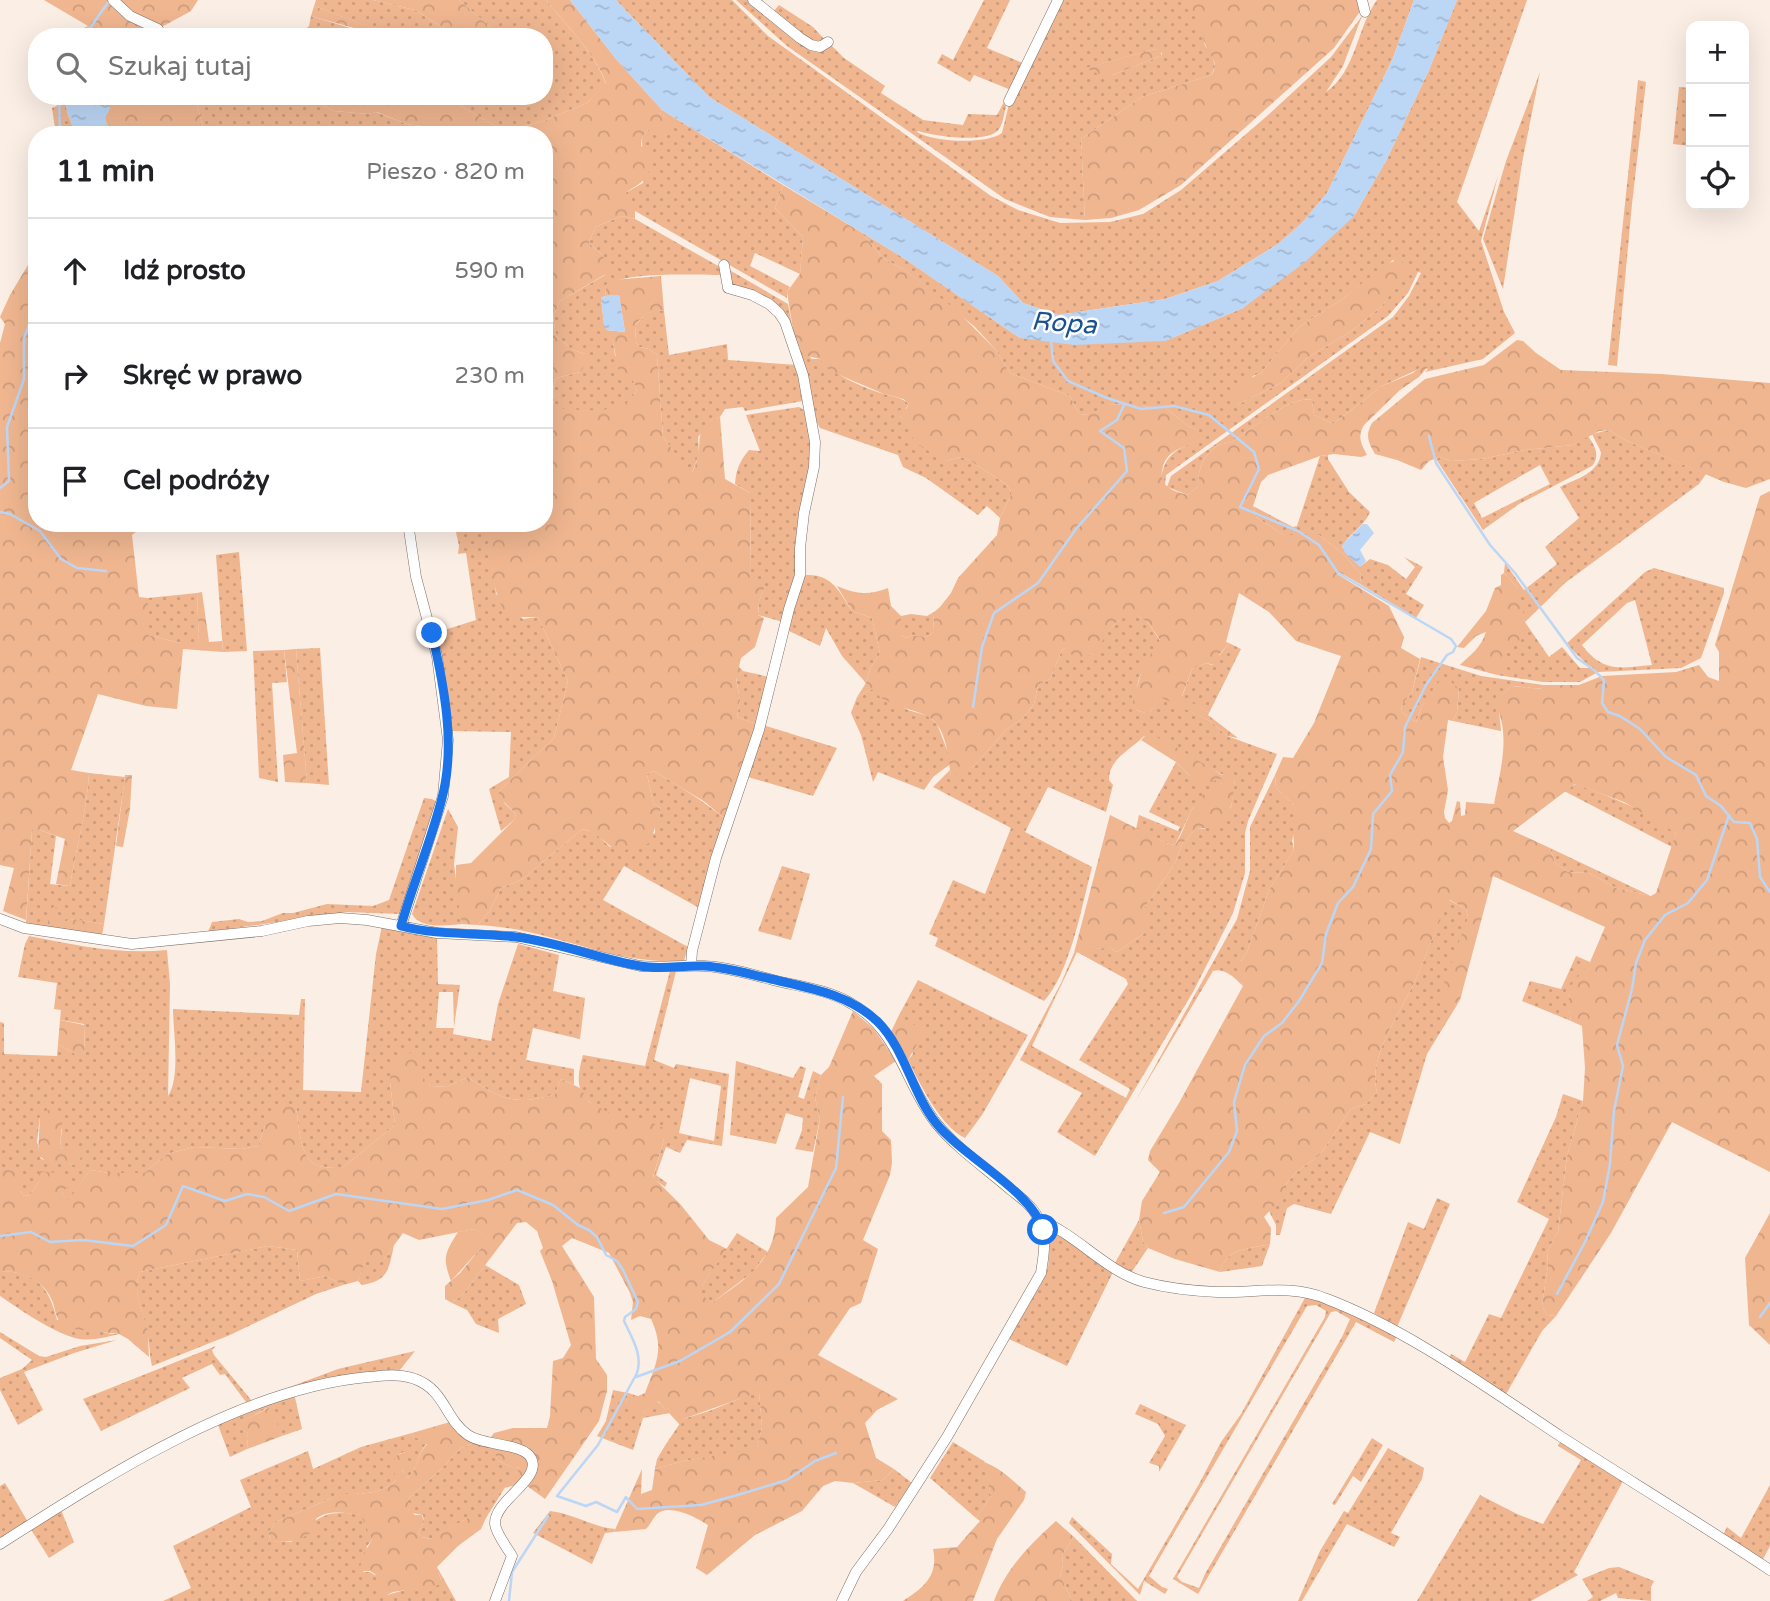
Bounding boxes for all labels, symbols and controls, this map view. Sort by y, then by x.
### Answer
map controls [1686,21,1749,210]
button: + [1686,21,1749,84]
search box [28,28,553,105]
icon: search [52,48,90,86]
text: Szukaj tutaj [108,51,252,82]
button: − [1686,84,1749,147]
button: locate [1686,147,1749,210]
text: 11 min [56,153,155,190]
text: Pieszo · 820 m [366,158,525,186]
icon: ahead [56,252,94,290]
text: Idź prosto [123,255,246,286]
text: 590 m [455,257,525,285]
water label: Ropa [1030,305,1099,341]
icon: right [56,357,94,395]
text: Skręć w prawo [123,360,302,391]
text: 230 m [455,362,525,390]
icon: arrive [56,462,94,500]
text: Cel podróży [123,465,270,496]
route end [416,617,447,648]
route start [1027,1214,1058,1245]

